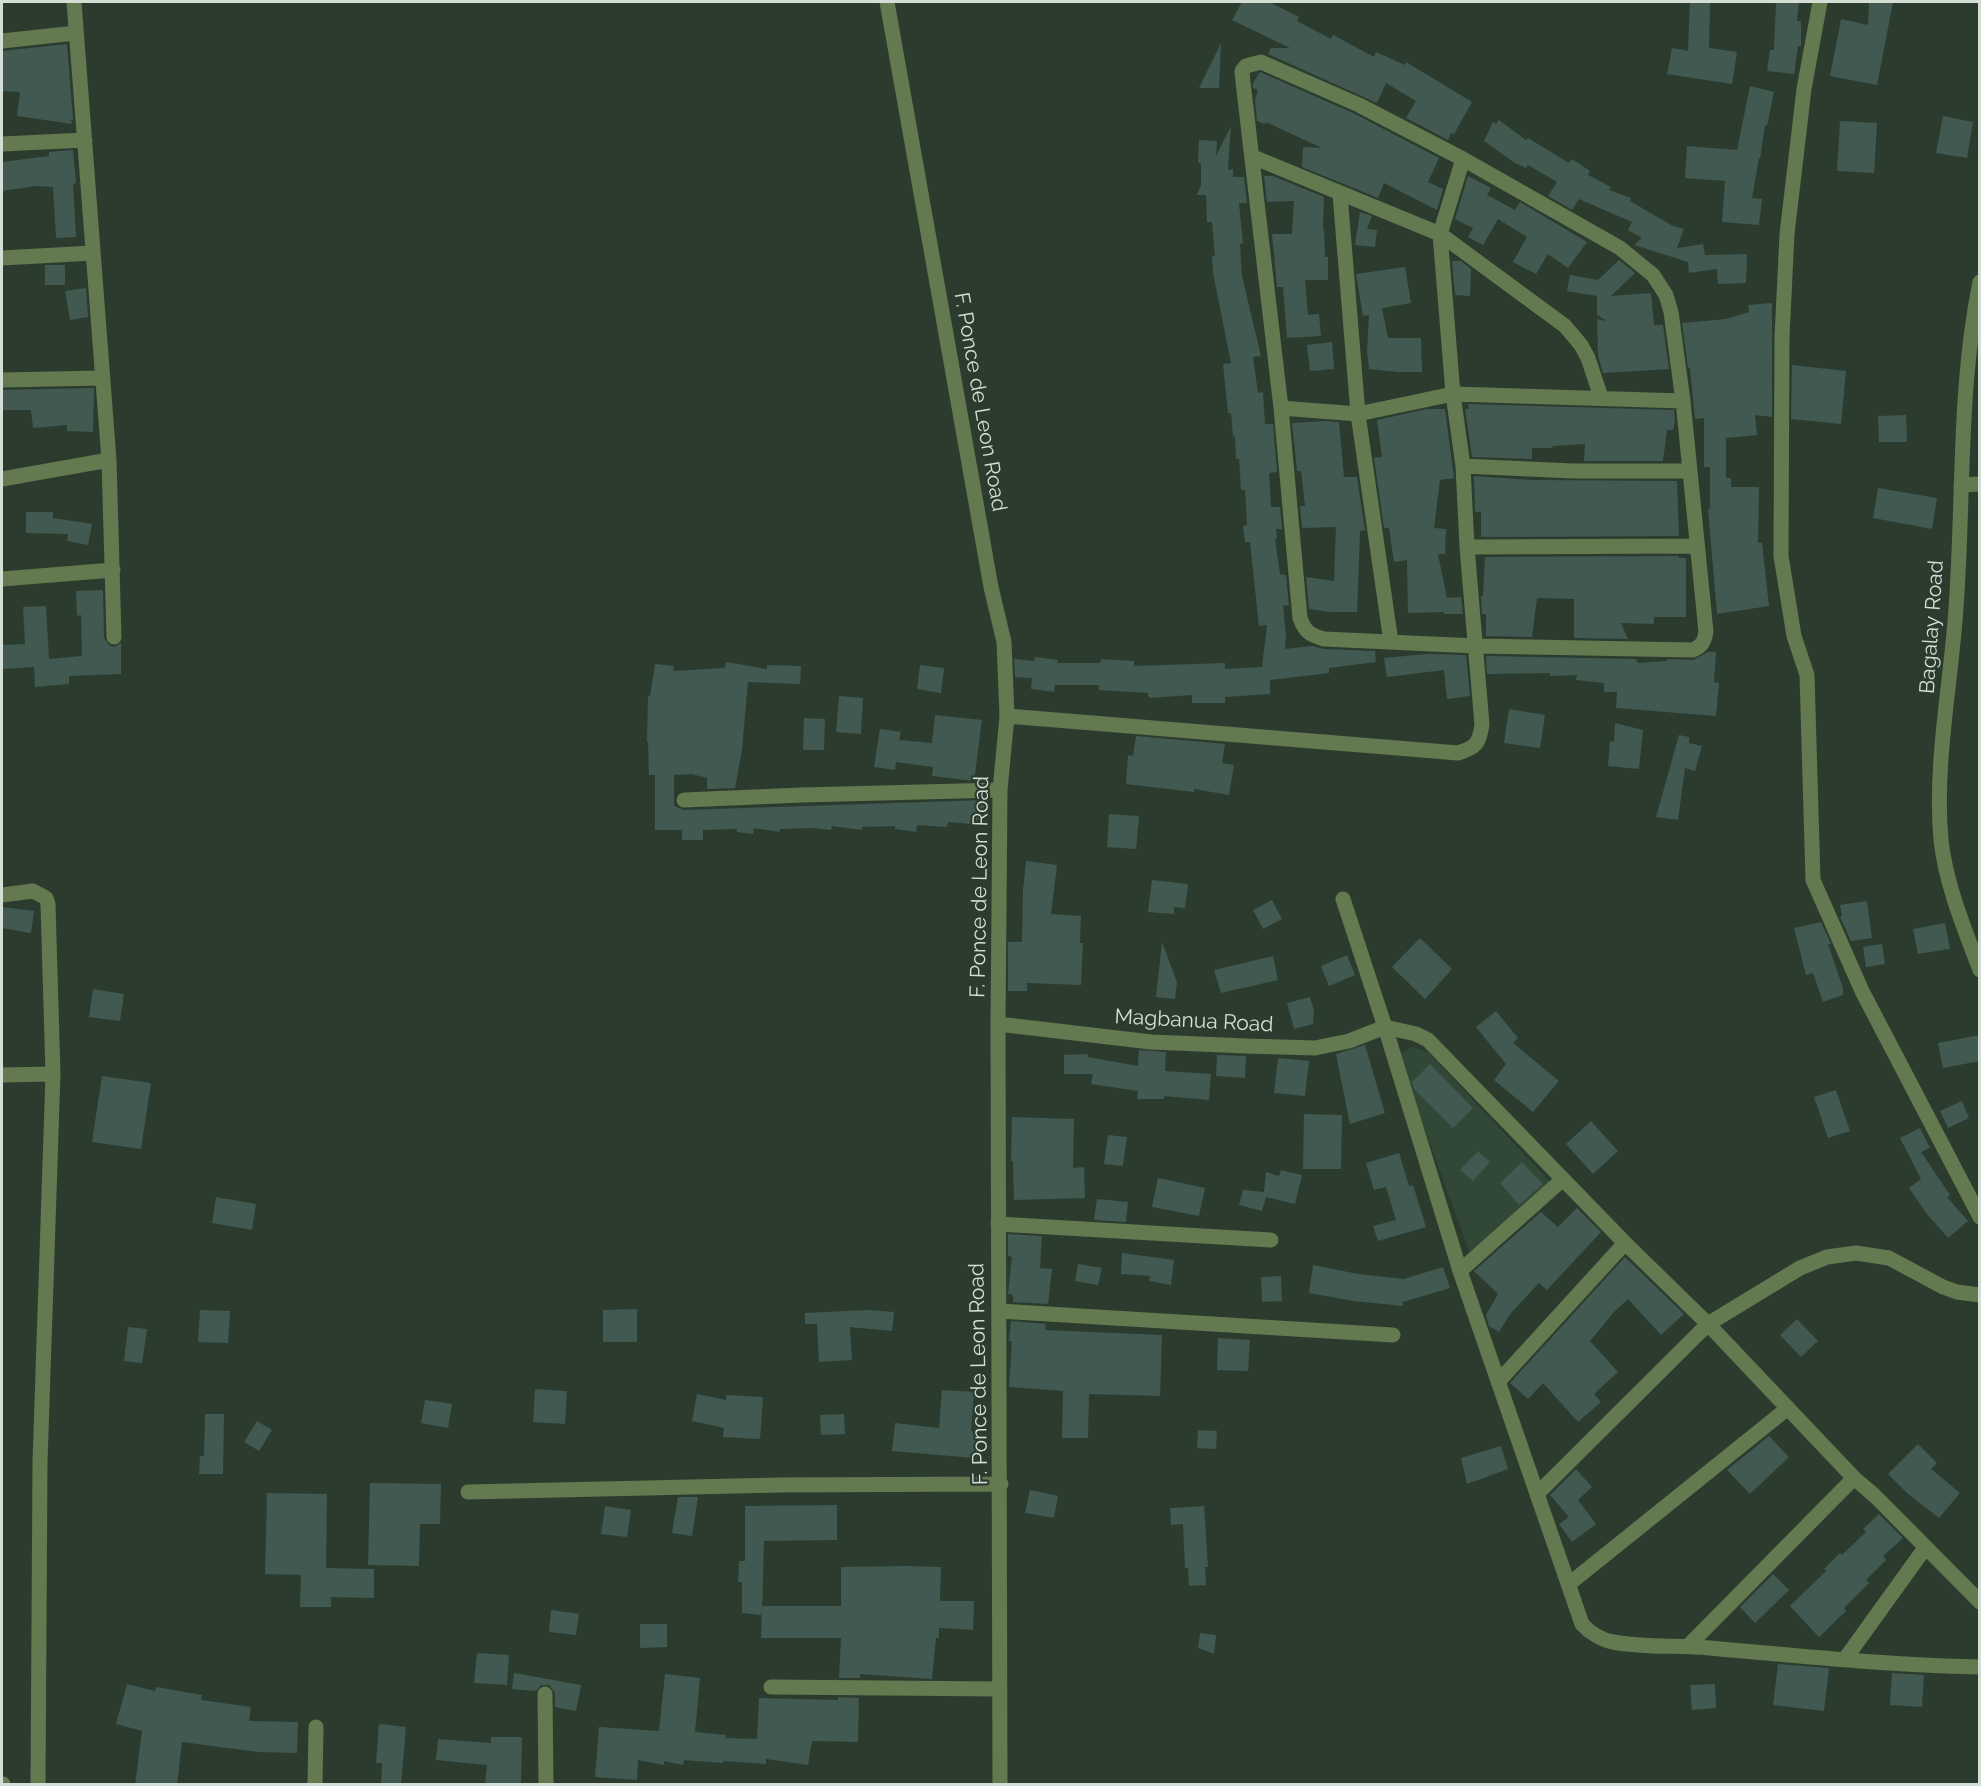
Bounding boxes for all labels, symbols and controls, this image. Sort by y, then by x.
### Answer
street label: F. Ponce de Leon Road [948,290,1012,514]
street label: Bagalay Road [1915,559,1949,695]
street label: F. Ponce de Leon Road [965,776,995,998]
street label: Magbanua Road [1114,1004,1274,1038]
street label: F. Ponce de Leon Road [964,1263,994,1485]

